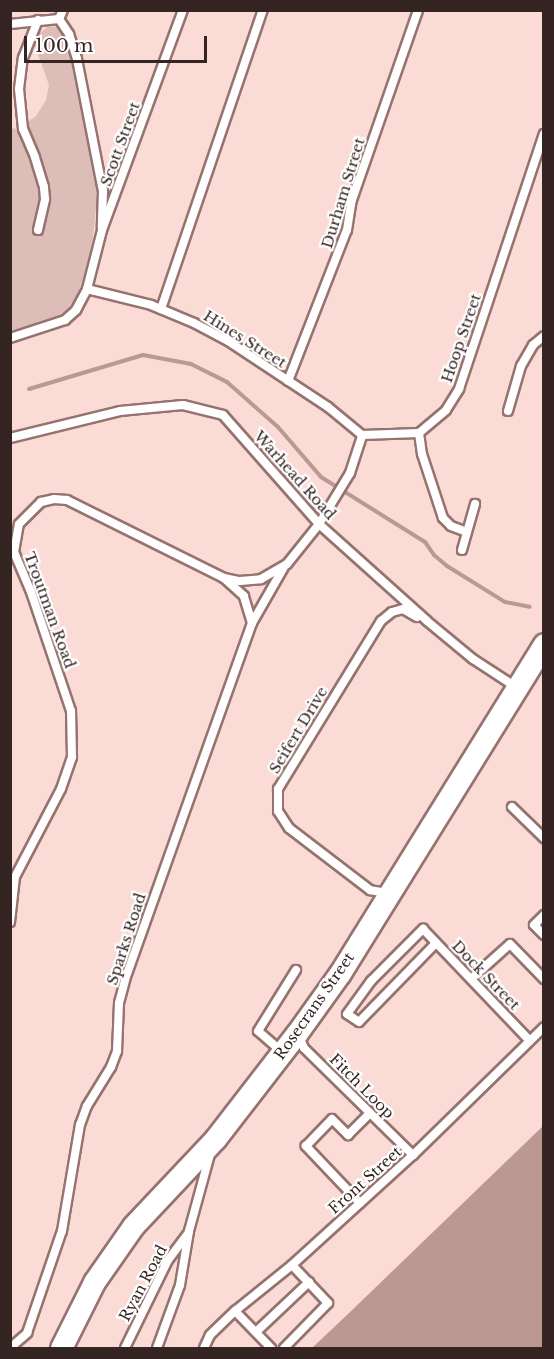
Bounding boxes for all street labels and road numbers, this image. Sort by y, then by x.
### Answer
street label: Scott Street [96,99,144,189]
street label: Durham Street [318,136,368,250]
street label: Hoop Street [437,291,485,385]
street label: Hines Street [200,306,290,372]
street label: Warhead Road [250,427,340,523]
street label: Troutman Road [21,549,79,671]
street label: Seifert Drive [265,683,331,777]
street label: Sparks Road [103,891,149,987]
street label: Dock Street [448,936,524,1014]
street label: Rosecrans Street [270,949,358,1063]
street label: Fitch Loop [326,1050,398,1122]
street label: Front Street [325,1142,405,1218]
street label: Ryan Road [115,1242,171,1324]

